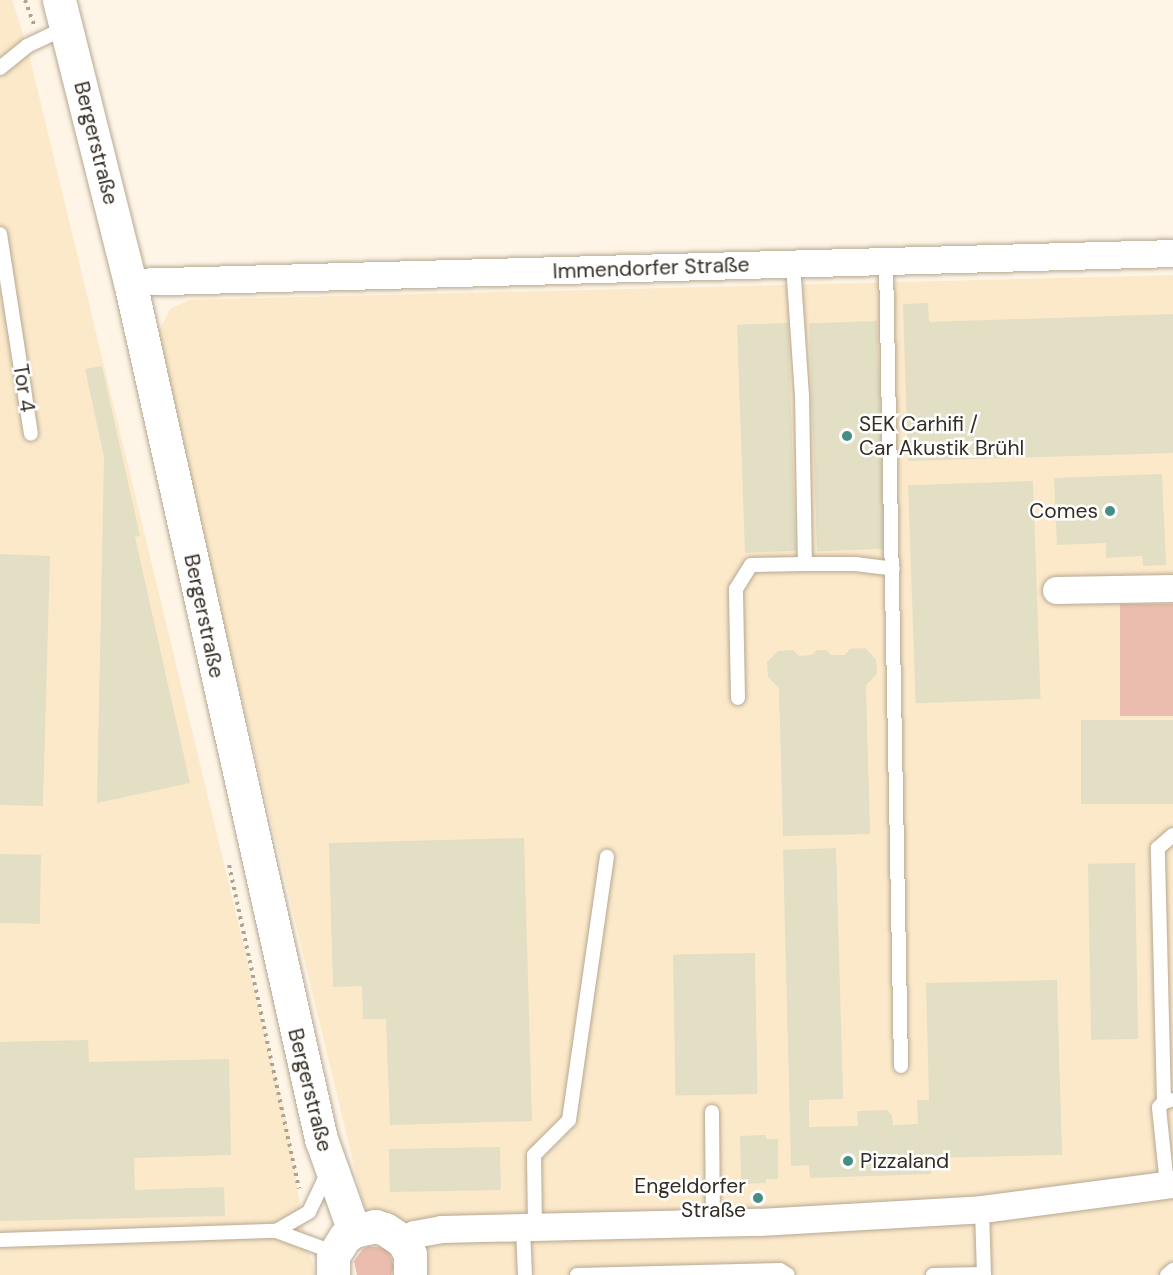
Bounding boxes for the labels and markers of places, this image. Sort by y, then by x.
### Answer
place label: SEK Carhifi / Car Akustik Brühl [859,411,1024,461]
marker: SEK Carhifi / Car Akustik Brühl [840,429,854,443]
place label: Comes [1029,498,1098,524]
marker: Comes [1103,504,1117,518]
place label: Pizzaland [860,1148,949,1174]
marker: Pizzaland [841,1154,855,1168]
place label: Engeldorfer Straße [634,1173,746,1223]
marker: Engeldorfer Straße [751,1191,765,1205]

